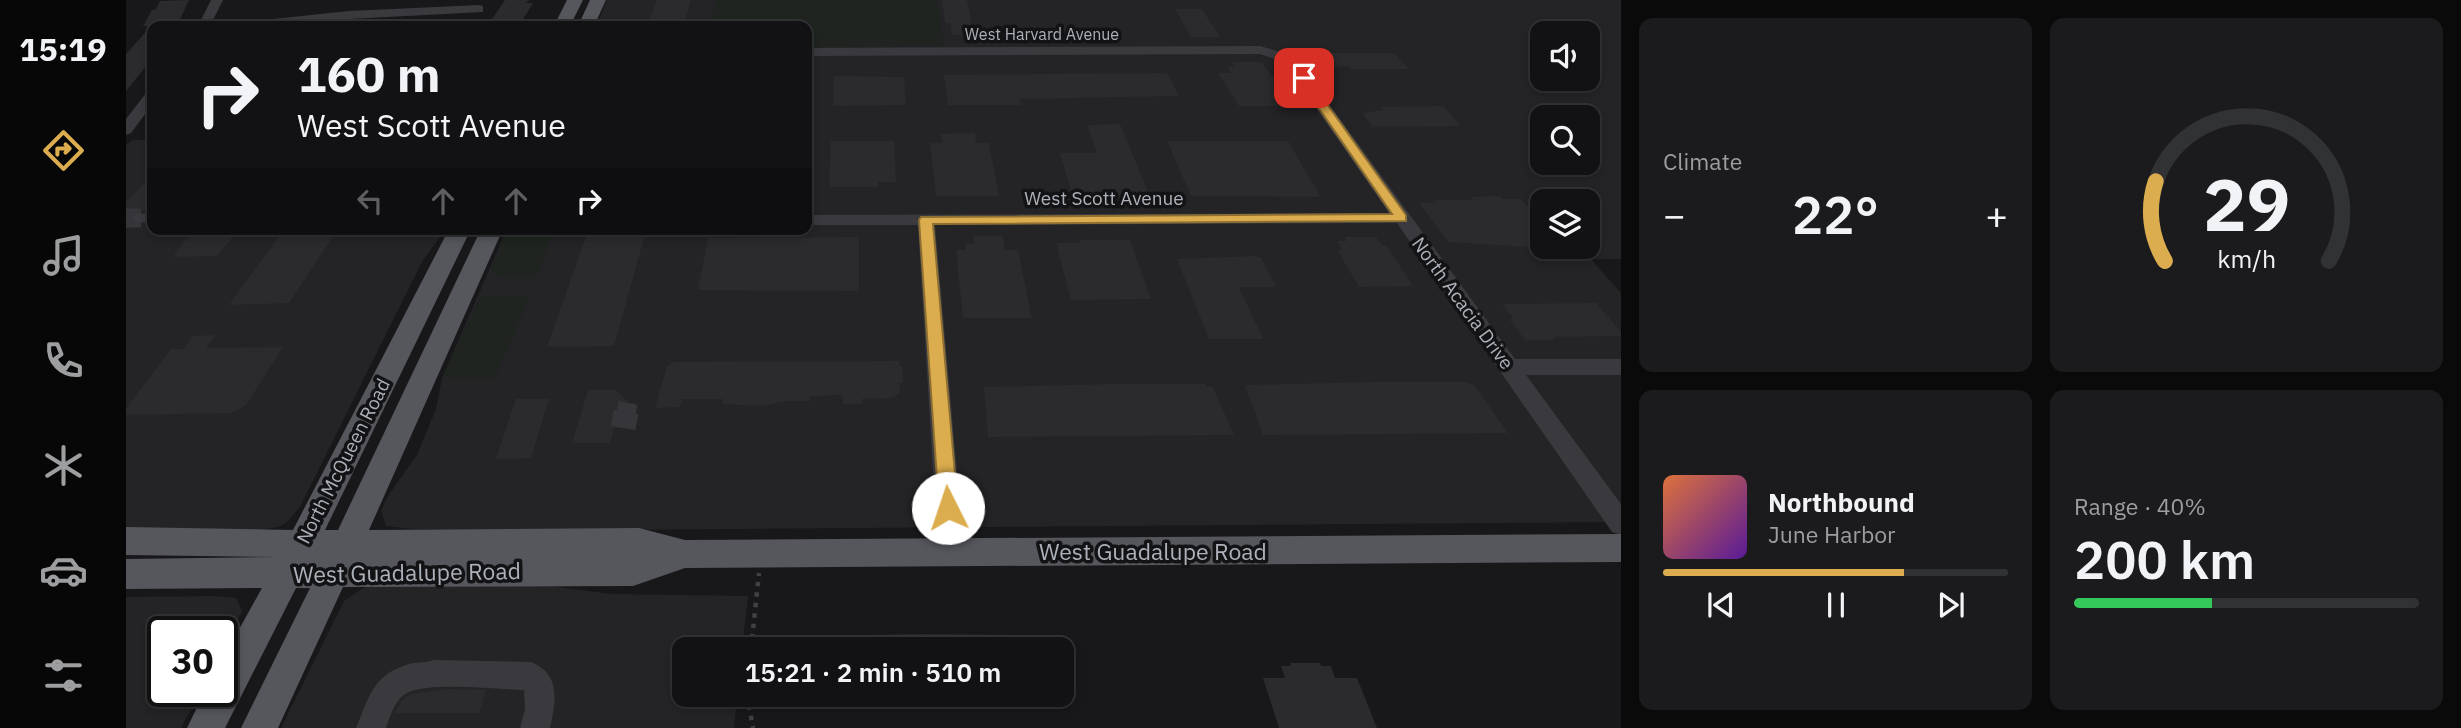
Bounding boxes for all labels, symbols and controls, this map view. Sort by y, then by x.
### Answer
map controls [1530,21,1600,259]
button: sound [1530,21,1600,91]
street label: West Harvard Avenue [965,24,1119,44]
text: 15:19 [19,28,107,70]
text: 160 m [297,42,441,105]
pin [1274,48,1334,108]
icon: right [182,49,273,140]
icon: arrive [1285,59,1323,97]
text: West Scott Avenue [297,104,566,146]
button: search [1530,105,1600,175]
icon: directions [39,126,88,175]
text: Climate [1663,146,1742,176]
text: 29 [2203,156,2290,251]
text: 22° [1792,181,1879,248]
icon: left [351,182,389,220]
icon: ahead [424,182,462,220]
icon: ahead [497,182,535,220]
icon: right [570,182,608,220]
street label: West Scott Avenue [1024,186,1184,210]
button: layers [1530,189,1600,259]
text: − [1663,190,1686,239]
text: + [1985,190,2008,239]
icon: music [39,231,88,280]
street label: North Acacia Drive [1407,232,1519,374]
text: km/h [2217,242,2276,275]
icon: phone [39,336,88,385]
street label: North McQueen Road [291,374,395,548]
icon: climate [39,441,88,490]
position arrow [911,471,985,545]
text: Northbound [1768,485,1915,519]
text: Range · 40% [2074,491,2206,521]
text: June Harbor [1768,519,1896,549]
text: 200 km [2074,526,2255,593]
street label: West Guadalupe Road [1039,536,1267,566]
icon: car [39,546,88,595]
street label: West Guadalupe Road [293,555,521,589]
icon: previous [1702,586,1740,624]
icon: pause [1817,586,1855,624]
icon: next [1932,586,1970,624]
speed limit sign: 30 [147,616,238,707]
icon: filters [39,651,88,700]
text: 15:21 · 2 min · 510 m [745,655,1001,689]

